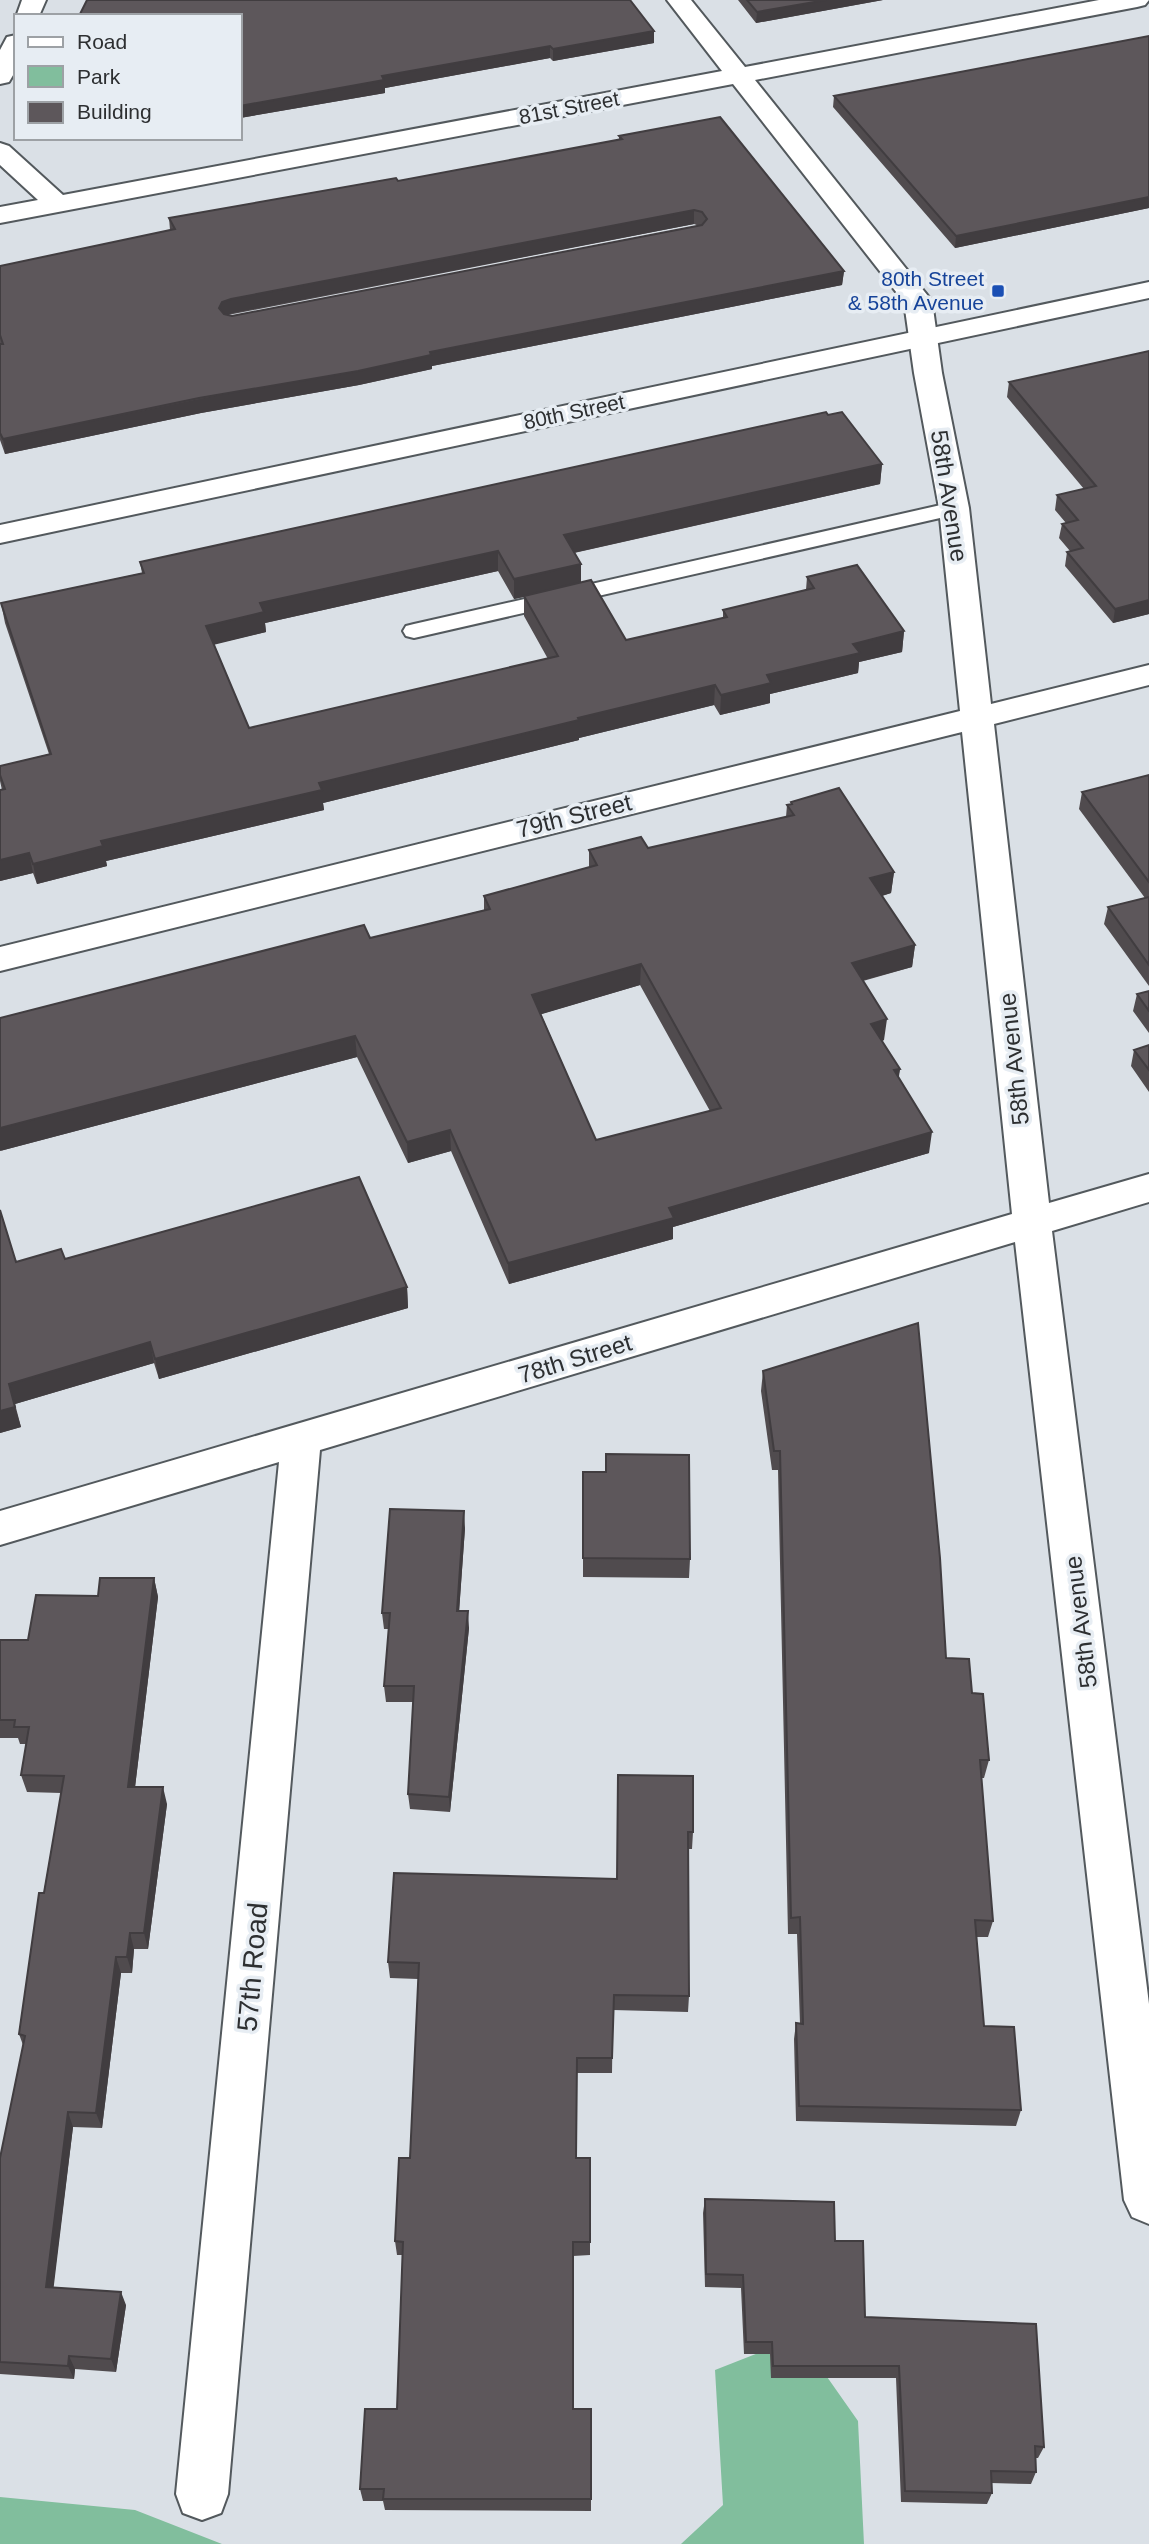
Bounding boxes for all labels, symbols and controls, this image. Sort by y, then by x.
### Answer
legend [14,14,242,140]
text: Road [77,30,127,53]
text: Park [77,65,121,88]
street label: 81st Street [517,87,621,128]
text: Building [77,100,152,123]
place label: 80th Street & 58th Avenue [848,267,984,314]
marker: 80th Street & 58th Avenue [990,283,1006,299]
street label: 80th Street [521,390,627,433]
street label: 58th Avenue [926,428,973,564]
street label: 79th Street [514,788,634,843]
street label: 58th Avenue [993,991,1034,1127]
street label: 78th Street [515,1328,635,1389]
street label: 58th Avenue [1059,1554,1102,1690]
street label: 57th Road [231,1901,274,2033]

